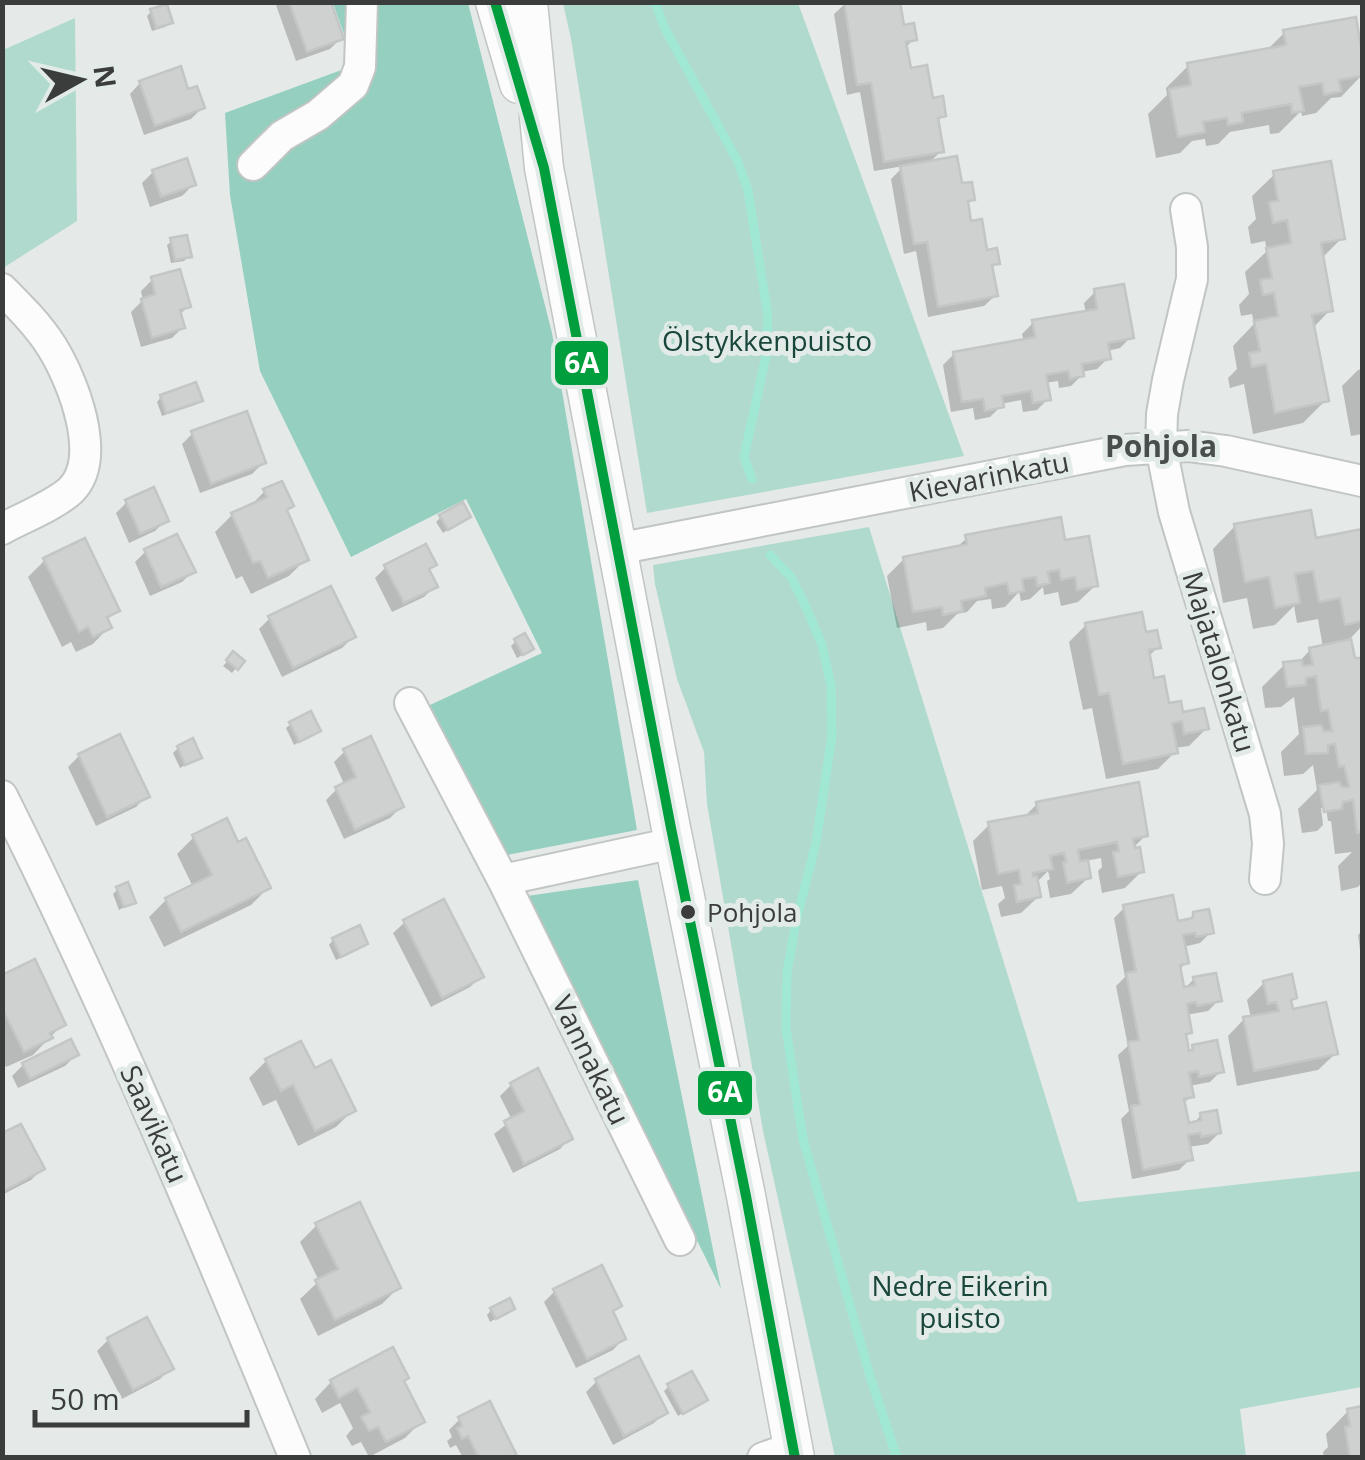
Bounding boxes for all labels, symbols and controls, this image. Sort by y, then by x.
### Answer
north arrow [30,30,130,130]
text: N [85,62,126,90]
park label: Ölstykkenpuisto [662,321,872,359]
line badge: 6A [553,339,610,387]
text: 6A [564,343,600,381]
district label: Pohjola [1105,425,1217,466]
street label: Kievarinkatu [905,442,1072,510]
street label: Majatalonkatu [1174,567,1266,757]
place label: Pohjola [707,894,797,930]
marker: Pohjola [678,902,698,922]
street label: Vannakatu [544,989,640,1131]
street label: Saavikatu [112,1059,198,1188]
line badge: 6A [696,1069,754,1117]
text: 6A [707,1072,743,1110]
park label: Nedre Eikerin puisto [871,1266,1049,1336]
scale bar [35,1365,248,1427]
text: 50 m [50,1378,120,1419]

